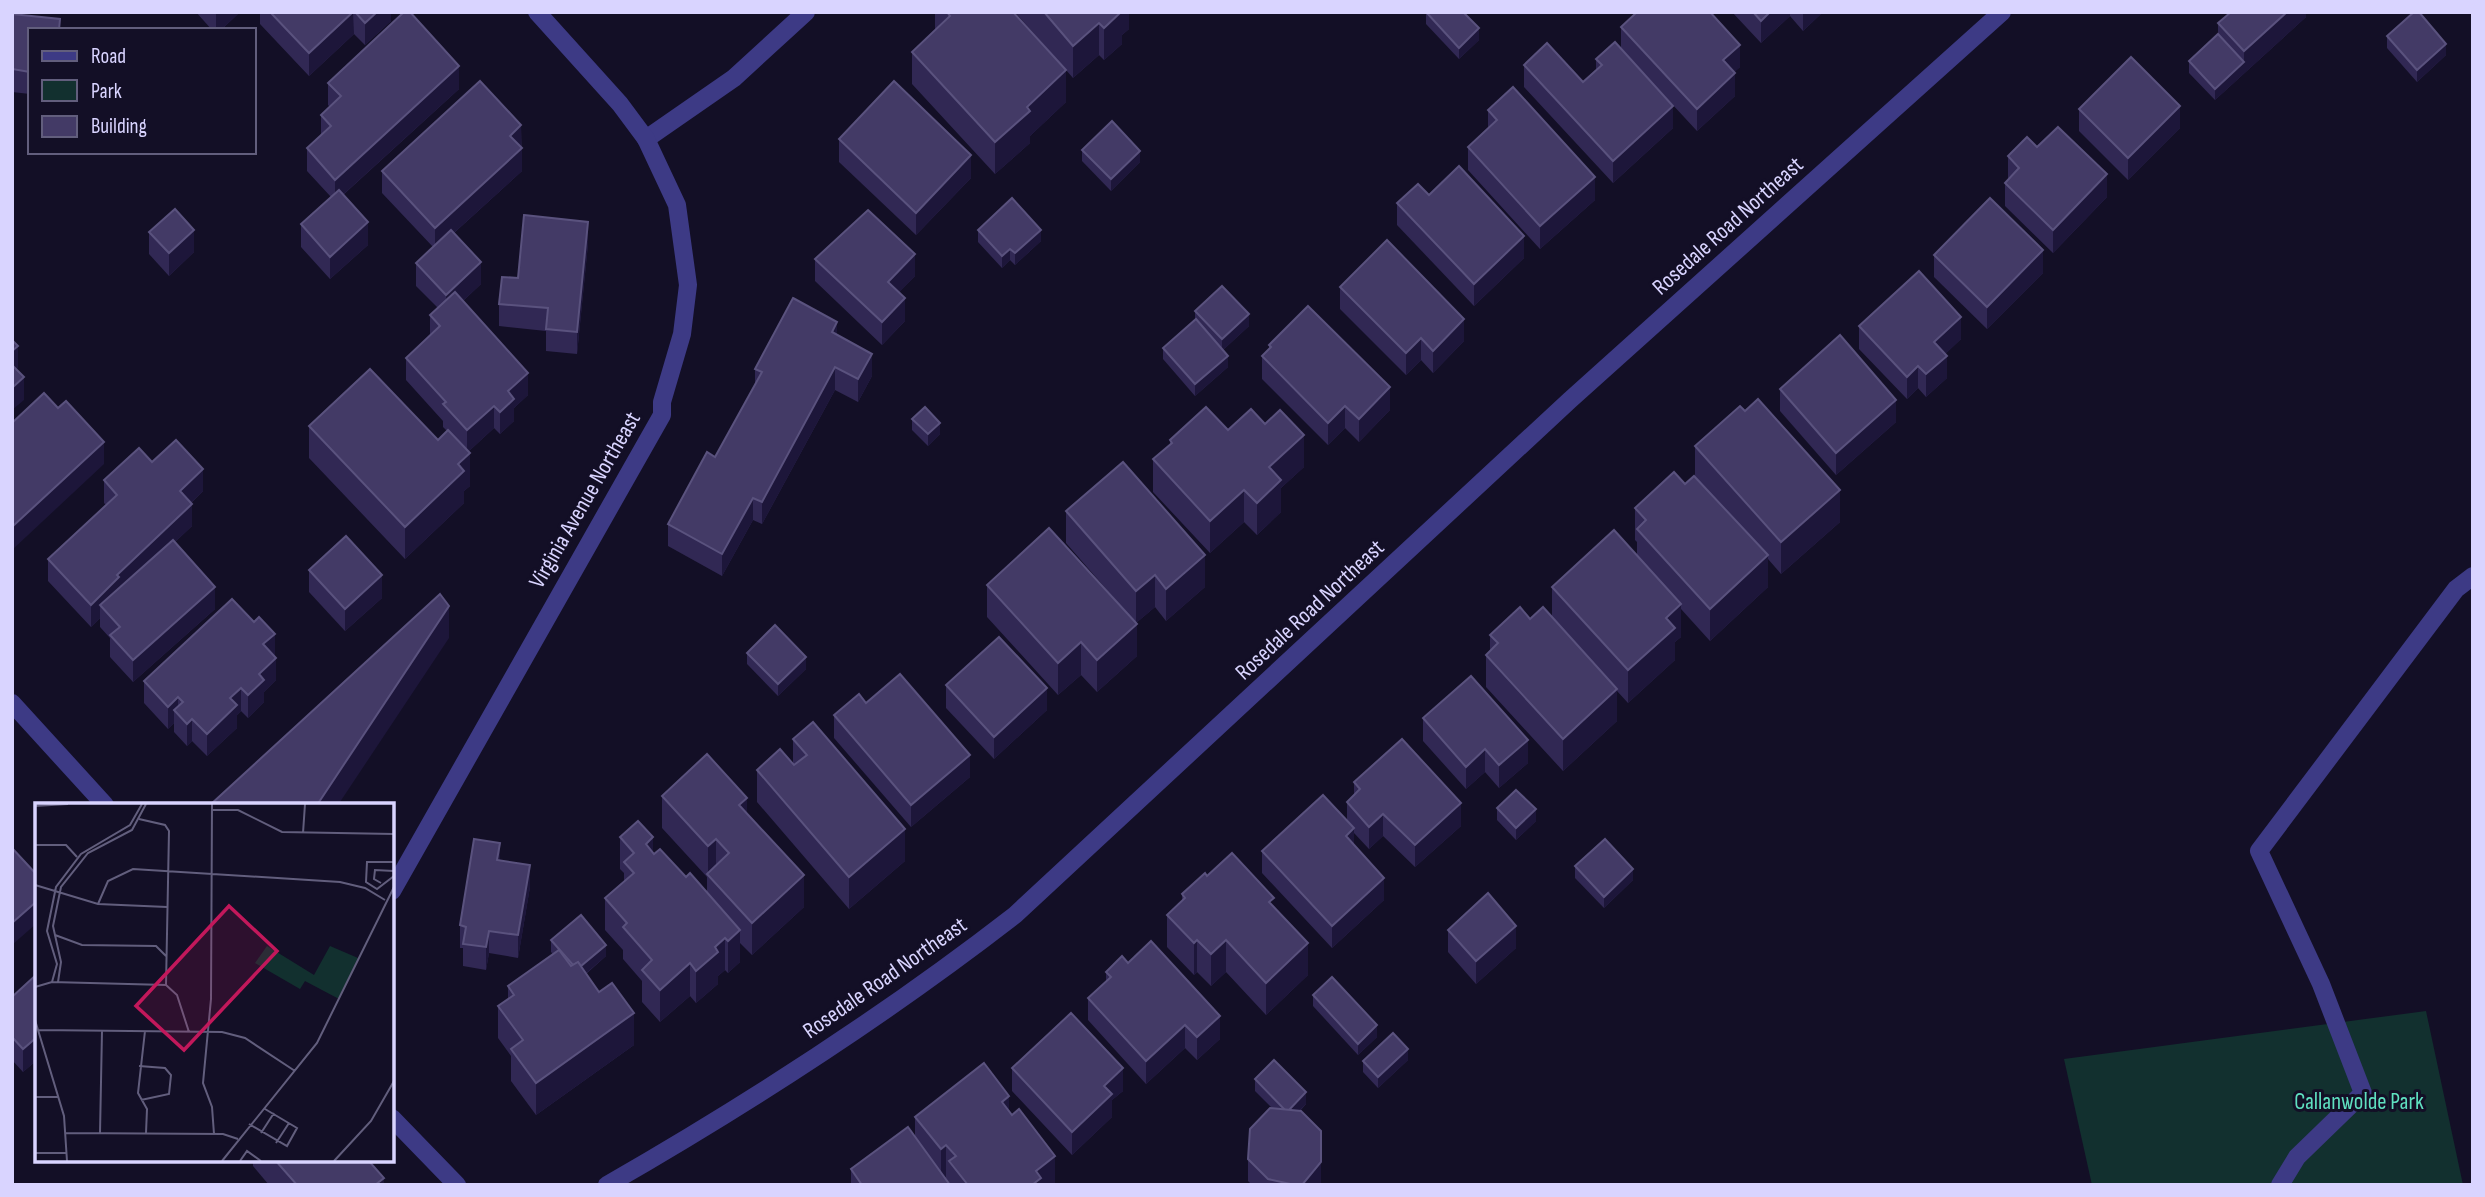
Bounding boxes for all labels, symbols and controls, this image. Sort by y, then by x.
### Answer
legend [28,28,256,154]
text: Road [91,44,126,69]
text: Park [91,79,122,104]
text: Building [91,114,147,139]
street label: Rosedale Road Northeast [1647,151,1809,301]
street label: Virginia Avenue Northeast [523,407,647,593]
street label: Rosedale Road Northeast [1230,534,1390,686]
inset map [35,803,394,1162]
street label: Rosedale Road Northeast [798,911,972,1045]
park label: Callanwolde Park [2294,1088,2424,1116]

